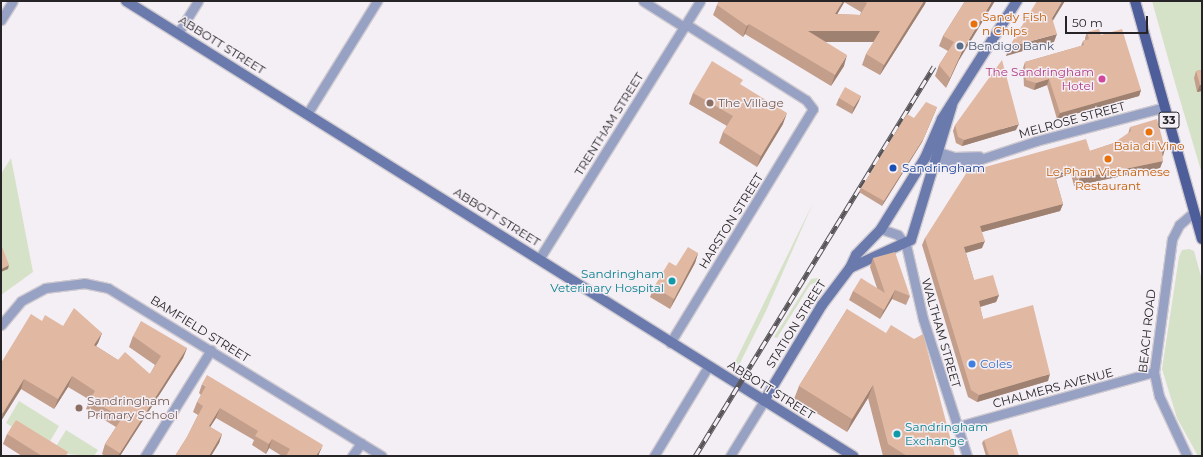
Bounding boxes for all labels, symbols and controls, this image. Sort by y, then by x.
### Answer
scale bar [1067,8,1150,34]
place label: Sandy Fish n Chips [982,10,1047,38]
street label: ABBOTT STREET [176,13,268,77]
text: 50 m [1072,15,1103,30]
marker: Sandy Fish n Chips [969,19,979,29]
place label: Bendigo Bank [968,39,1054,53]
marker: Bendigo Bank [955,41,965,51]
place label: The Sandringham Hotel [986,65,1094,93]
street label: TRENTHAM STREET [571,70,647,178]
marker: The Sandringham Hotel [1097,74,1107,84]
place label: The Village [718,96,784,110]
marker: The Village [705,98,715,108]
street label: MELROSE STREET [1017,99,1127,141]
road number: 33 [1158,111,1180,129]
marker: Baia di Vino [1144,127,1154,137]
place label: Baia di Vino [1113,139,1185,153]
marker: Le Phan Vietnamese Restaurant [1103,154,1113,164]
place label: Sandringham [902,161,985,175]
marker: Sandringham [887,162,899,174]
place label: Le Phan Vietnamese Restaurant [1046,165,1170,193]
street label: HARSTON STREET [696,171,766,271]
street label: ABBOTT STREET [451,185,543,249]
place label: Sandringham Veterinary Hospital [550,267,664,295]
marker: Sandringham Veterinary Hospital [667,276,677,286]
street label: STATION STREET [763,277,829,371]
street label: WALTHAM STREET [918,277,964,389]
street label: BEACH ROAD [1135,288,1159,374]
street label: BAMFIELD STREET [148,293,252,365]
place label: Coles [980,357,1012,371]
street label: ABBOTT STREET [725,358,817,422]
marker: Coles [967,359,977,369]
street label: CHALMERS AVENUE [991,365,1115,411]
place label: Sandringham Primary School [87,394,178,422]
marker: Sandringham Primary School [74,403,84,413]
place label: Sandringham Exchange [905,420,988,448]
marker: Sandringham Exchange [892,429,902,439]

